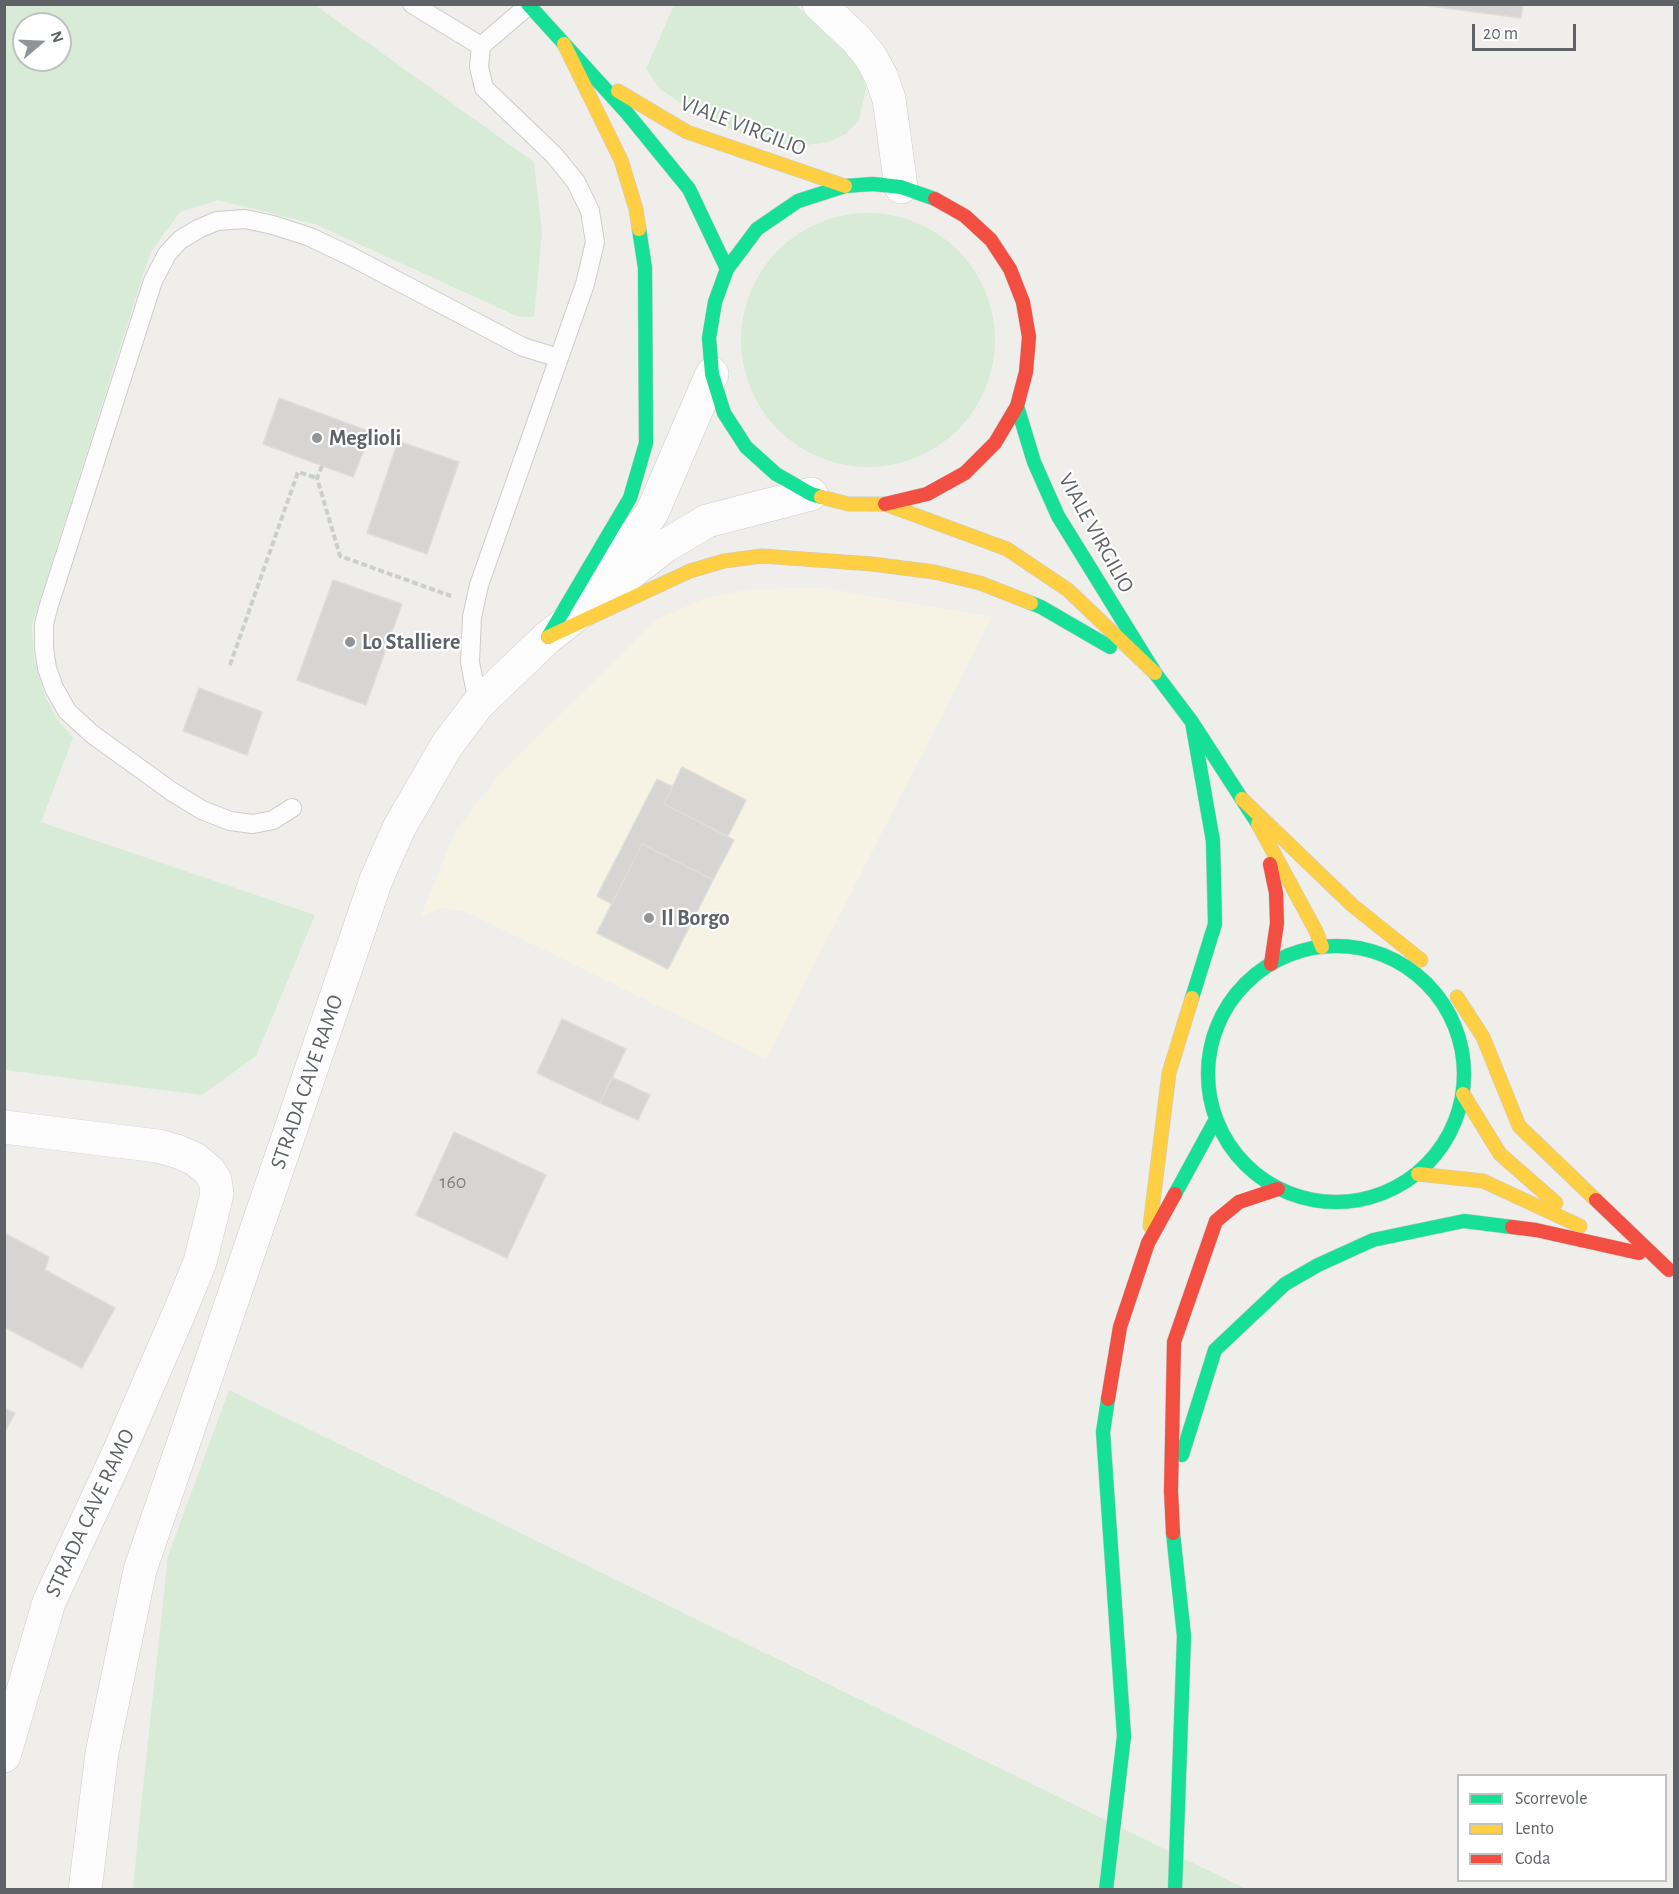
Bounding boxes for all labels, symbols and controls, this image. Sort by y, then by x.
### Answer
north arrow [12,12,72,72]
scale bar [1475,12,1578,50]
text: 20 m [1483,25,1518,43]
text: N [48,29,67,45]
street label: VIALE VIRGILIO [676,90,810,162]
place label: Meglioli [329,425,401,451]
marker: Meglioli [310,431,324,445]
street label: VIALE VIRGILIO [1052,469,1140,597]
place label: Lo Stalliere [362,629,460,655]
marker: Lo Stalliere [343,635,357,649]
place label: Il Borgo [661,905,730,931]
marker: Il Borgo [642,911,656,925]
street label: STRADA CAVE RAMO [265,991,349,1173]
house number: 160 [440,1170,466,1194]
street label: STRADA CAVE RAMO [39,1425,141,1601]
legend [1457,1774,1667,1882]
text: Scorrevole [1515,1790,1588,1808]
text: Lento [1515,1820,1554,1838]
text: Coda [1515,1850,1550,1868]

